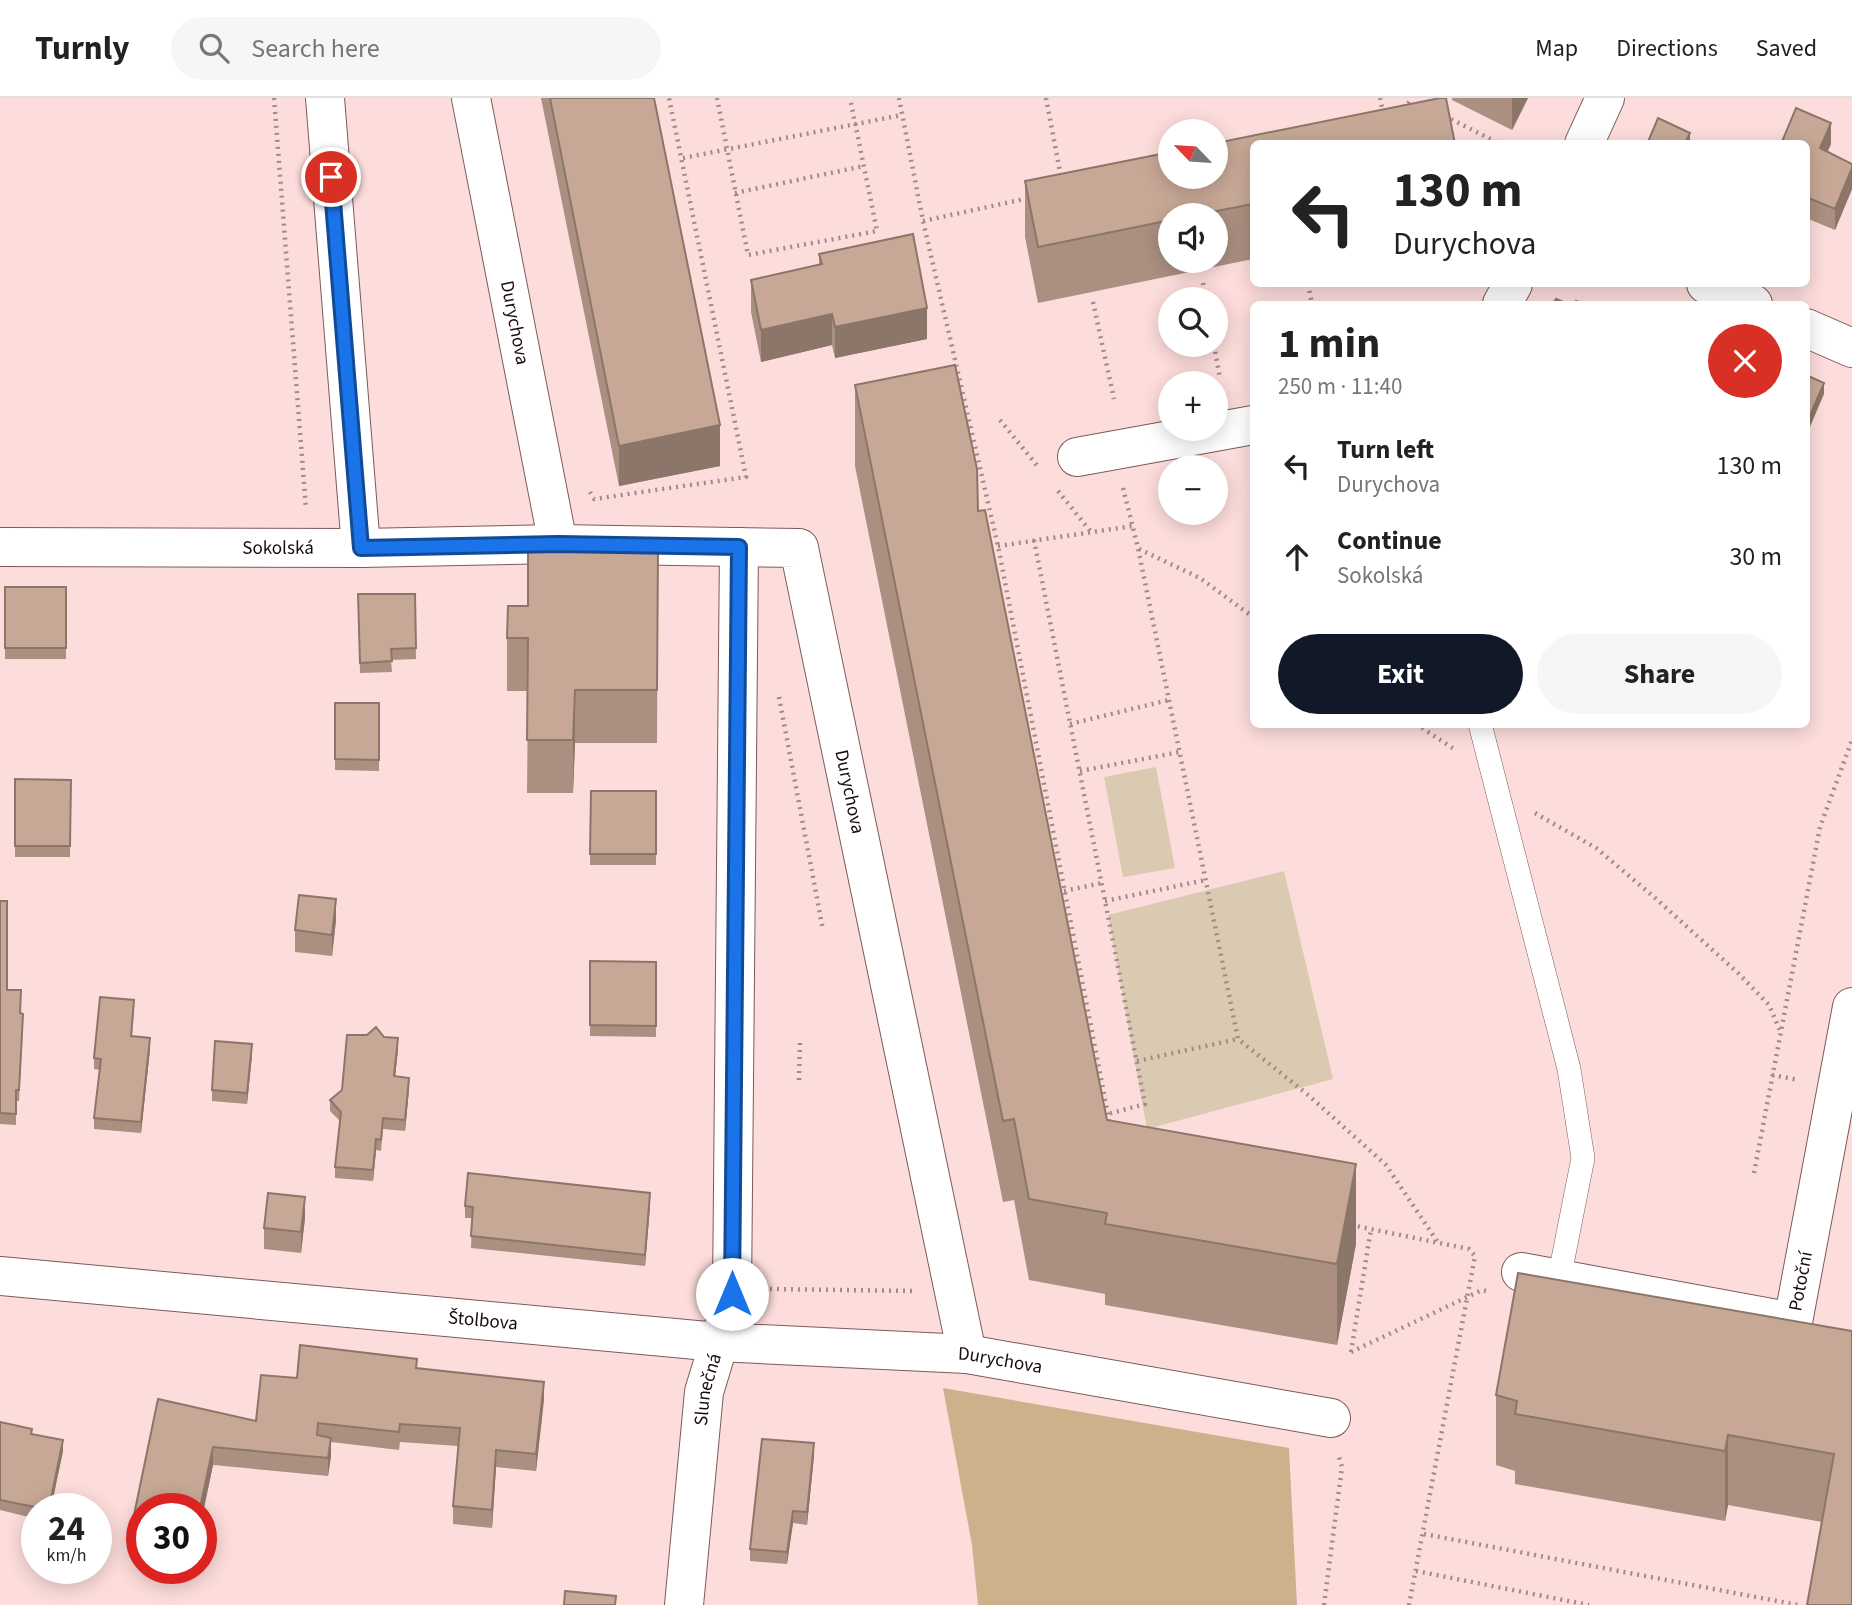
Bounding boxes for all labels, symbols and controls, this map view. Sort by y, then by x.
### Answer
search box [171,17,661,80]
text: Turnly [35,25,129,72]
icon: search [195,29,233,67]
text: Search here [251,30,380,67]
text: Map [1535,31,1578,66]
text: Directions [1616,31,1718,66]
text: Saved [1756,31,1817,66]
north arrow [1158,119,1228,189]
map controls [1158,119,1228,525]
pin [301,147,361,207]
text: 130 m [1393,156,1522,226]
icon: arrive [312,158,350,196]
icon: left [1278,168,1369,259]
button: sound [1158,203,1228,273]
text: Durychova [1393,221,1537,267]
street label: Durychova [493,278,536,367]
button: search [1158,287,1228,357]
text: 1 min [1278,314,1380,374]
button: close [1708,324,1782,398]
text: 250 m · 11:40 [1278,370,1402,403]
button: + [1158,371,1228,441]
text: Turn left [1337,431,1434,468]
icon: left [1278,447,1316,485]
text: 130 m [1716,447,1782,484]
button: − [1158,455,1228,525]
text: Durychova [1337,468,1440,501]
text: Continue [1337,522,1442,559]
street label: Sokolská [242,534,314,561]
icon: ahead [1278,538,1316,576]
text: 30 m [1729,538,1782,575]
text: Sokolská [1337,559,1423,592]
button: Exit [1278,634,1523,714]
button: Share [1537,634,1782,714]
street label: Durychova [828,747,872,836]
street label: Potoční [1782,1248,1820,1313]
position arrow [695,1257,769,1331]
street label: Štolbova [447,1304,519,1337]
street label: Durychova [957,1340,1044,1381]
street label: Slunečná [687,1350,729,1427]
speed limit sign: 30 [126,1493,217,1584]
text: 24 [48,1504,85,1554]
text: km/h [47,1543,86,1568]

